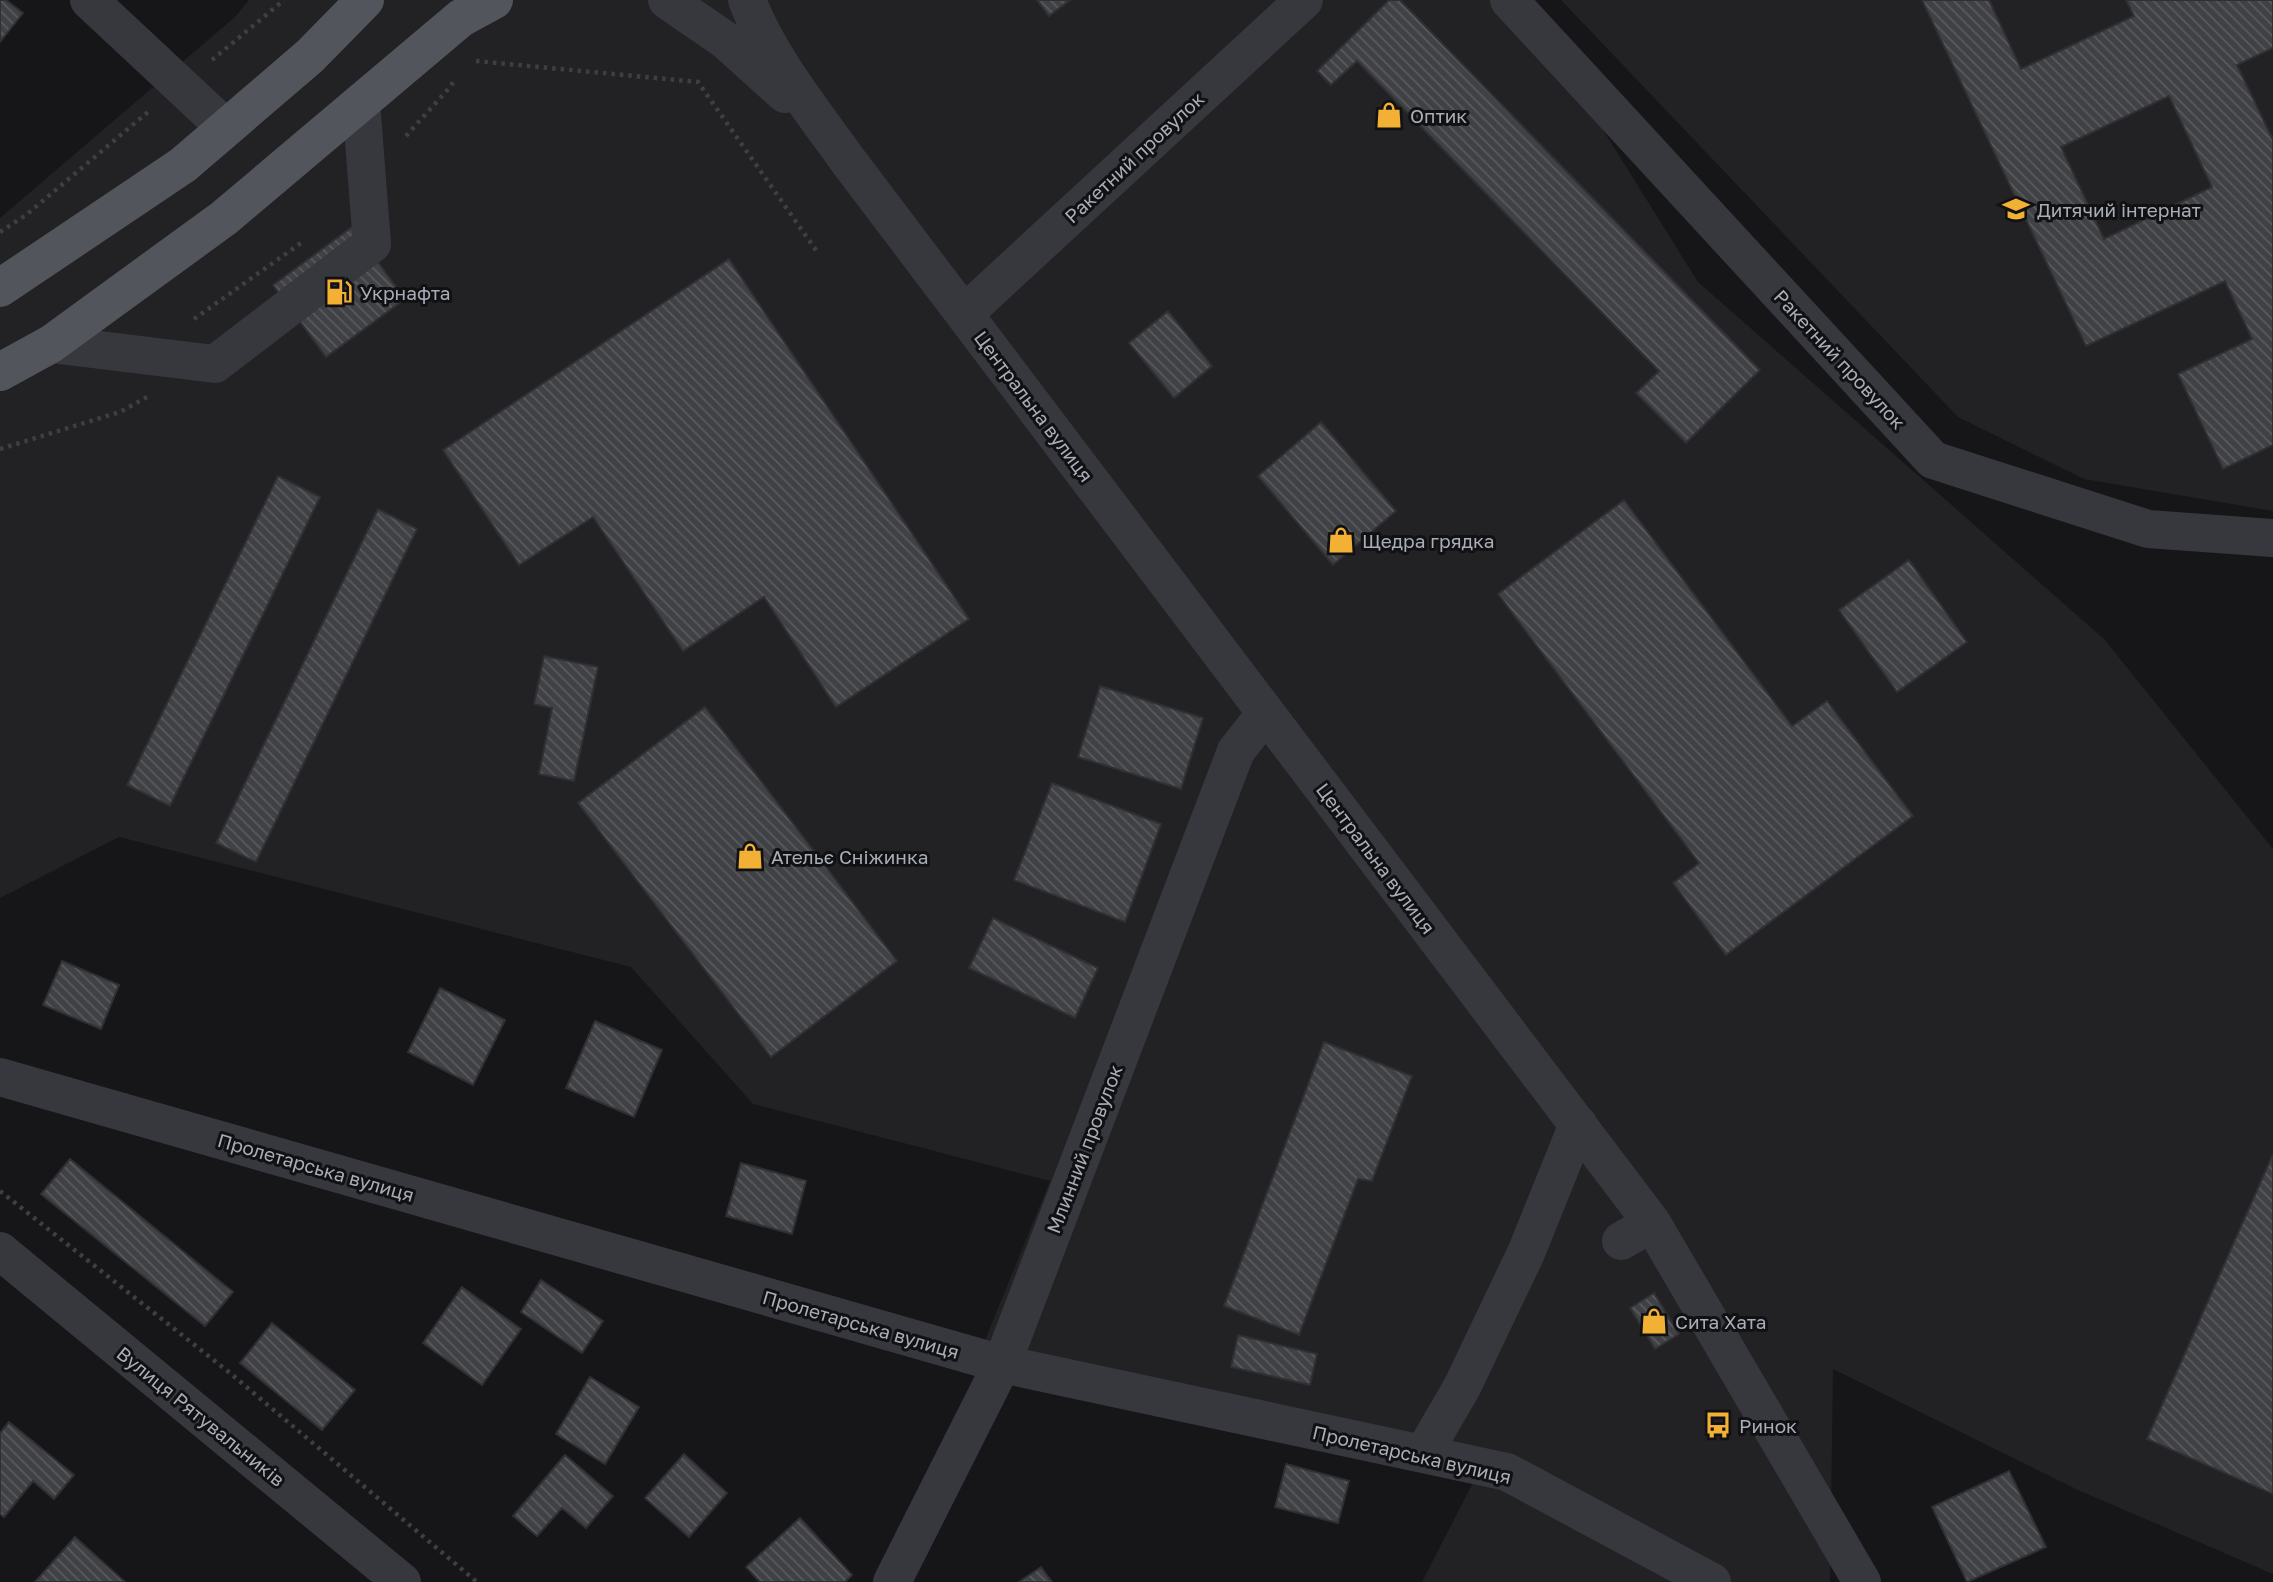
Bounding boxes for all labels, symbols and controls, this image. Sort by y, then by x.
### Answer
street label: Ракетний провулок [1060,87,1208,227]
shop icon: Оптик [1374,100,1404,130]
place label: Оптик [1410,104,1467,127]
school or university icon: Дитячий інтернат [2001,194,2031,224]
place label: Дитячий інтернат [2037,198,2201,221]
fuel station icon: Укрнафта [324,277,354,307]
place label: Укрнафта [360,281,450,304]
street label: Ракетний провулок [1770,285,1910,433]
street label: Центральна вулиця [970,326,1098,486]
shop icon: Щедра грядка [1326,525,1356,555]
place label: Щедра грядка [1362,529,1494,552]
street label: Центральна вулиця [1312,778,1440,938]
shop icon: Ательє Сніжинка [735,841,765,871]
place label: Ательє Сніжинка [771,845,928,868]
street label: Млинний провулок [1041,1061,1127,1237]
street label: Пролетарська вулиця [215,1128,417,1206]
street label: Пролетарська вулиця [760,1285,962,1363]
shop icon: Сита Хата [1639,1306,1669,1336]
place label: Сита Хата [1675,1310,1767,1333]
street label: Вулиця Рятувальників [112,1341,290,1491]
bus stop icon: Ринок [1703,1410,1733,1440]
place label: Ринок [1739,1414,1797,1437]
street label: Пролетарська вулиця [1310,1420,1514,1488]

